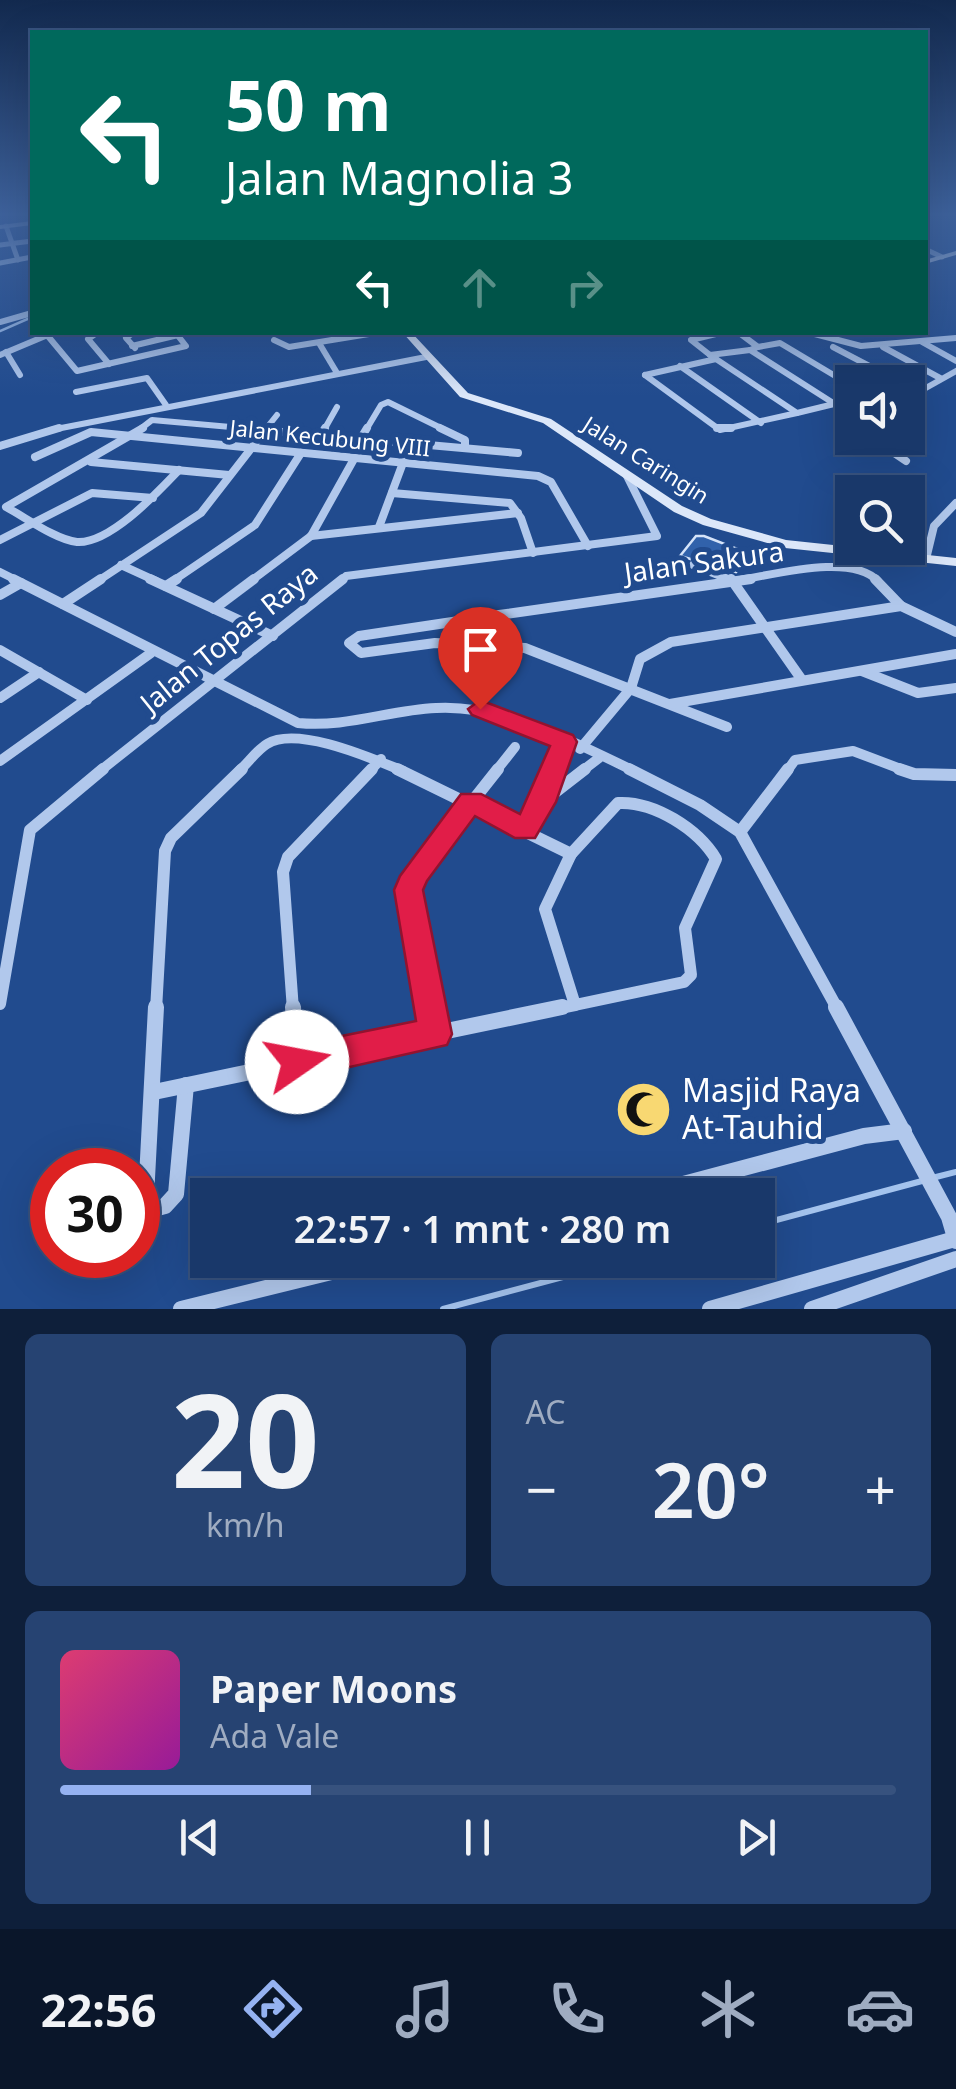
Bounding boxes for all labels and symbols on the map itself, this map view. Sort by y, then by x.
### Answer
street label: Jalan Caringin [576,407,715,510]
street label: Jalan Kecubung VIII [226,411,432,462]
street label: Jalan Sakura [619,531,786,591]
street label: Jalan Topas Raya [129,554,325,723]
pin [438,607,523,710]
position arrow [245,1010,349,1114]
place label: Masjid Raya At-Tauhid [682,1068,861,1148]
mosque icon: Masjid Raya At-Tauhid [613,1079,673,1139]
speed limit sign: 30 [30,1148,160,1278]

